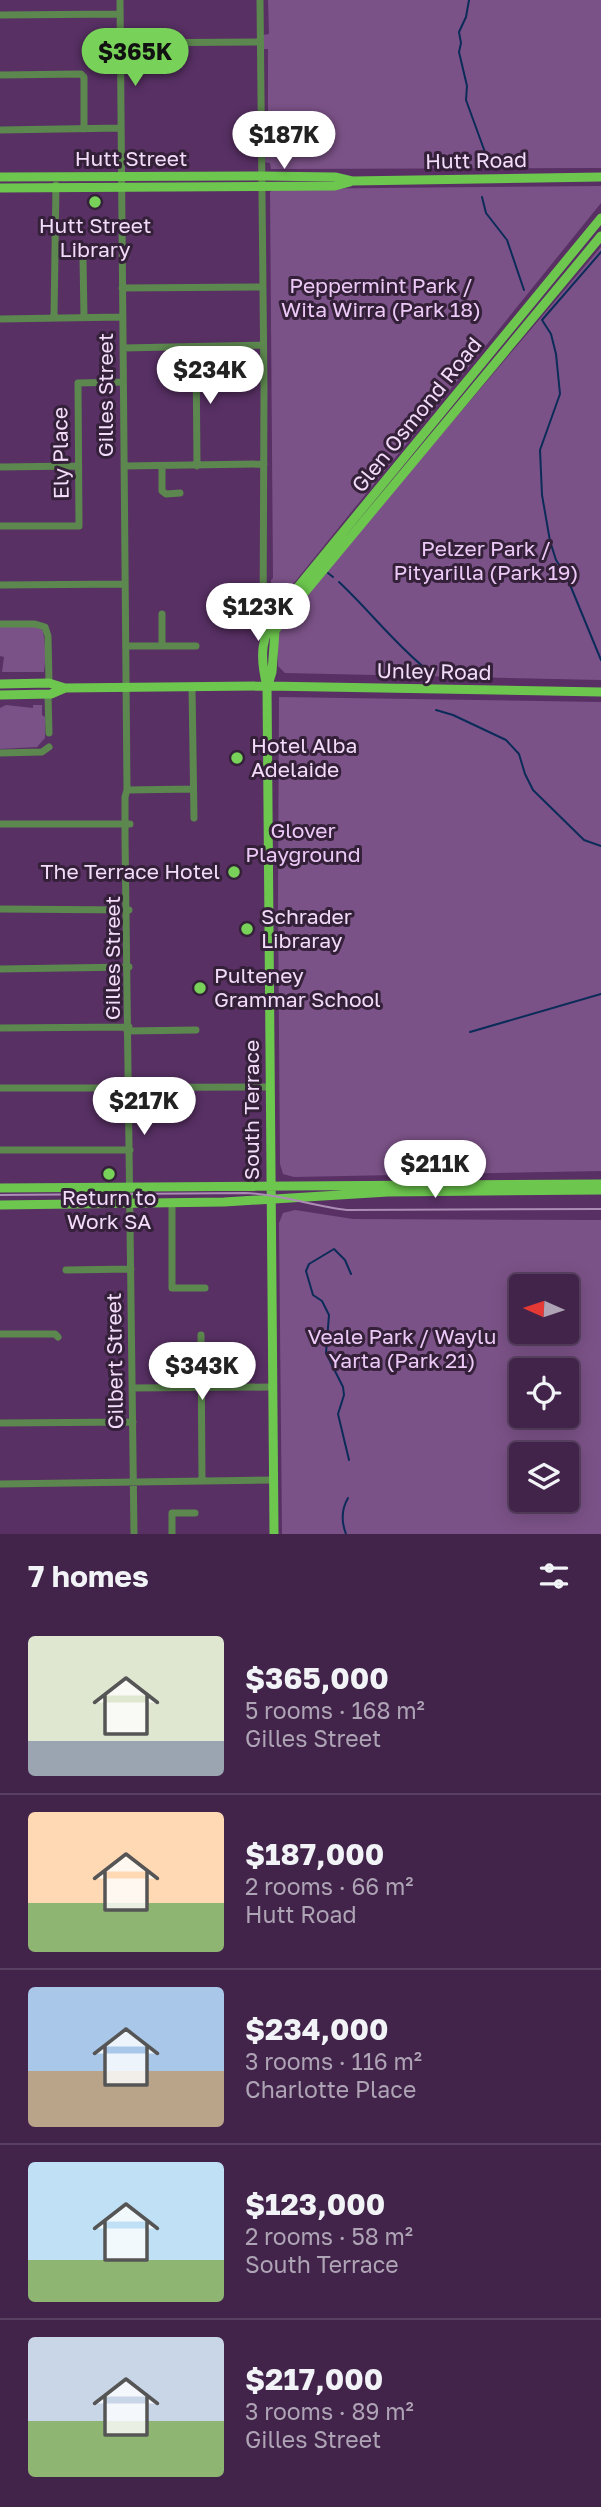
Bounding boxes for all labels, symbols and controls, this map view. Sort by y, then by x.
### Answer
pin: $365K [86,28,184,88]
text: $365K [98,37,172,65]
pin: $187K [235,111,333,171]
text: $187K [248,120,320,148]
street label: Hutt Street [75,145,187,171]
street label: Hutt Road [425,146,527,174]
marker: Hutt Street Library [87,194,103,210]
place label: Hutt Street Library [39,212,151,262]
park label: Peppermint Park / Wita Wirra (Park 18) [281,272,481,322]
street label: Glen Osmond Road [346,332,487,497]
street label: Gilles Street [92,333,118,457]
pin: $234K [161,346,259,406]
text: $234K [173,355,247,383]
street label: Ely Place [46,407,74,499]
park label: Pelzer Park / Pityarilla (Park 19) [393,535,579,585]
pin: $123K [209,584,307,643]
text: $123K [222,592,294,620]
street label: Unley Road [376,657,492,685]
place label: Hotel Alba Adelaide [251,732,357,782]
marker: Hotel Alba Adelaide [229,750,245,766]
park label: Glover Playground [245,817,361,867]
place label: The Terrace Hotel [41,858,220,884]
marker: The Terrace Hotel [226,864,242,880]
street label: Gilles Street [99,896,125,1020]
place label: Schrader Libraray [261,903,352,953]
marker: Schrader Libraray [239,921,255,937]
place label: Pulteney Grammar School [214,962,381,1012]
marker: Pulteney Grammar School [192,980,208,996]
street label: South Terrace [238,1040,264,1180]
pin: $217K [95,1078,193,1137]
text: $217K [109,1086,179,1114]
pin: $211K [386,1140,484,1200]
text: $211K [400,1149,470,1177]
marker: Return to Work SA [101,1166,117,1182]
place label: Return to Work SA [62,1184,156,1234]
north arrow [509,1274,579,1344]
map controls [509,1274,579,1512]
street label: Gilbert Street [100,1292,128,1430]
park label: Veale Park / Waylu Yarta (Park 21) [308,1323,496,1373]
pin: $343K [153,1342,251,1402]
text: $343K [165,1351,239,1379]
button: locate [509,1358,579,1428]
button: layers [509,1442,579,1512]
icon: filters [535,1557,573,1595]
text: 7 homes [28,1558,149,1594]
text: $365,000 [245,1660,389,1696]
icon: home [84,1664,168,1748]
text: 5 rooms · 168 m² [245,1696,425,1724]
text: Gilles Street [245,1724,381,1752]
text: $187,000 [245,1836,384,1872]
icon: home [84,1840,168,1924]
text: 2 rooms · 66 m² [245,1872,414,1900]
text: Hutt Road [245,1900,357,1928]
text: $234,000 [245,2011,389,2047]
icon: home [84,2015,168,2099]
text: 3 rooms · 116 m² [245,2047,422,2075]
text: Charlotte Place [245,2075,416,2103]
text: $123,000 [245,2186,385,2222]
icon: home [84,2190,168,2274]
text: 2 rooms · 58 m² [245,2222,413,2250]
text: South Terrace [245,2250,399,2278]
text: $217,000 [245,2361,383,2397]
icon: home [84,2365,168,2449]
text: 3 rooms · 89 m² [245,2397,414,2425]
text: Gilles Street [245,2425,381,2453]

